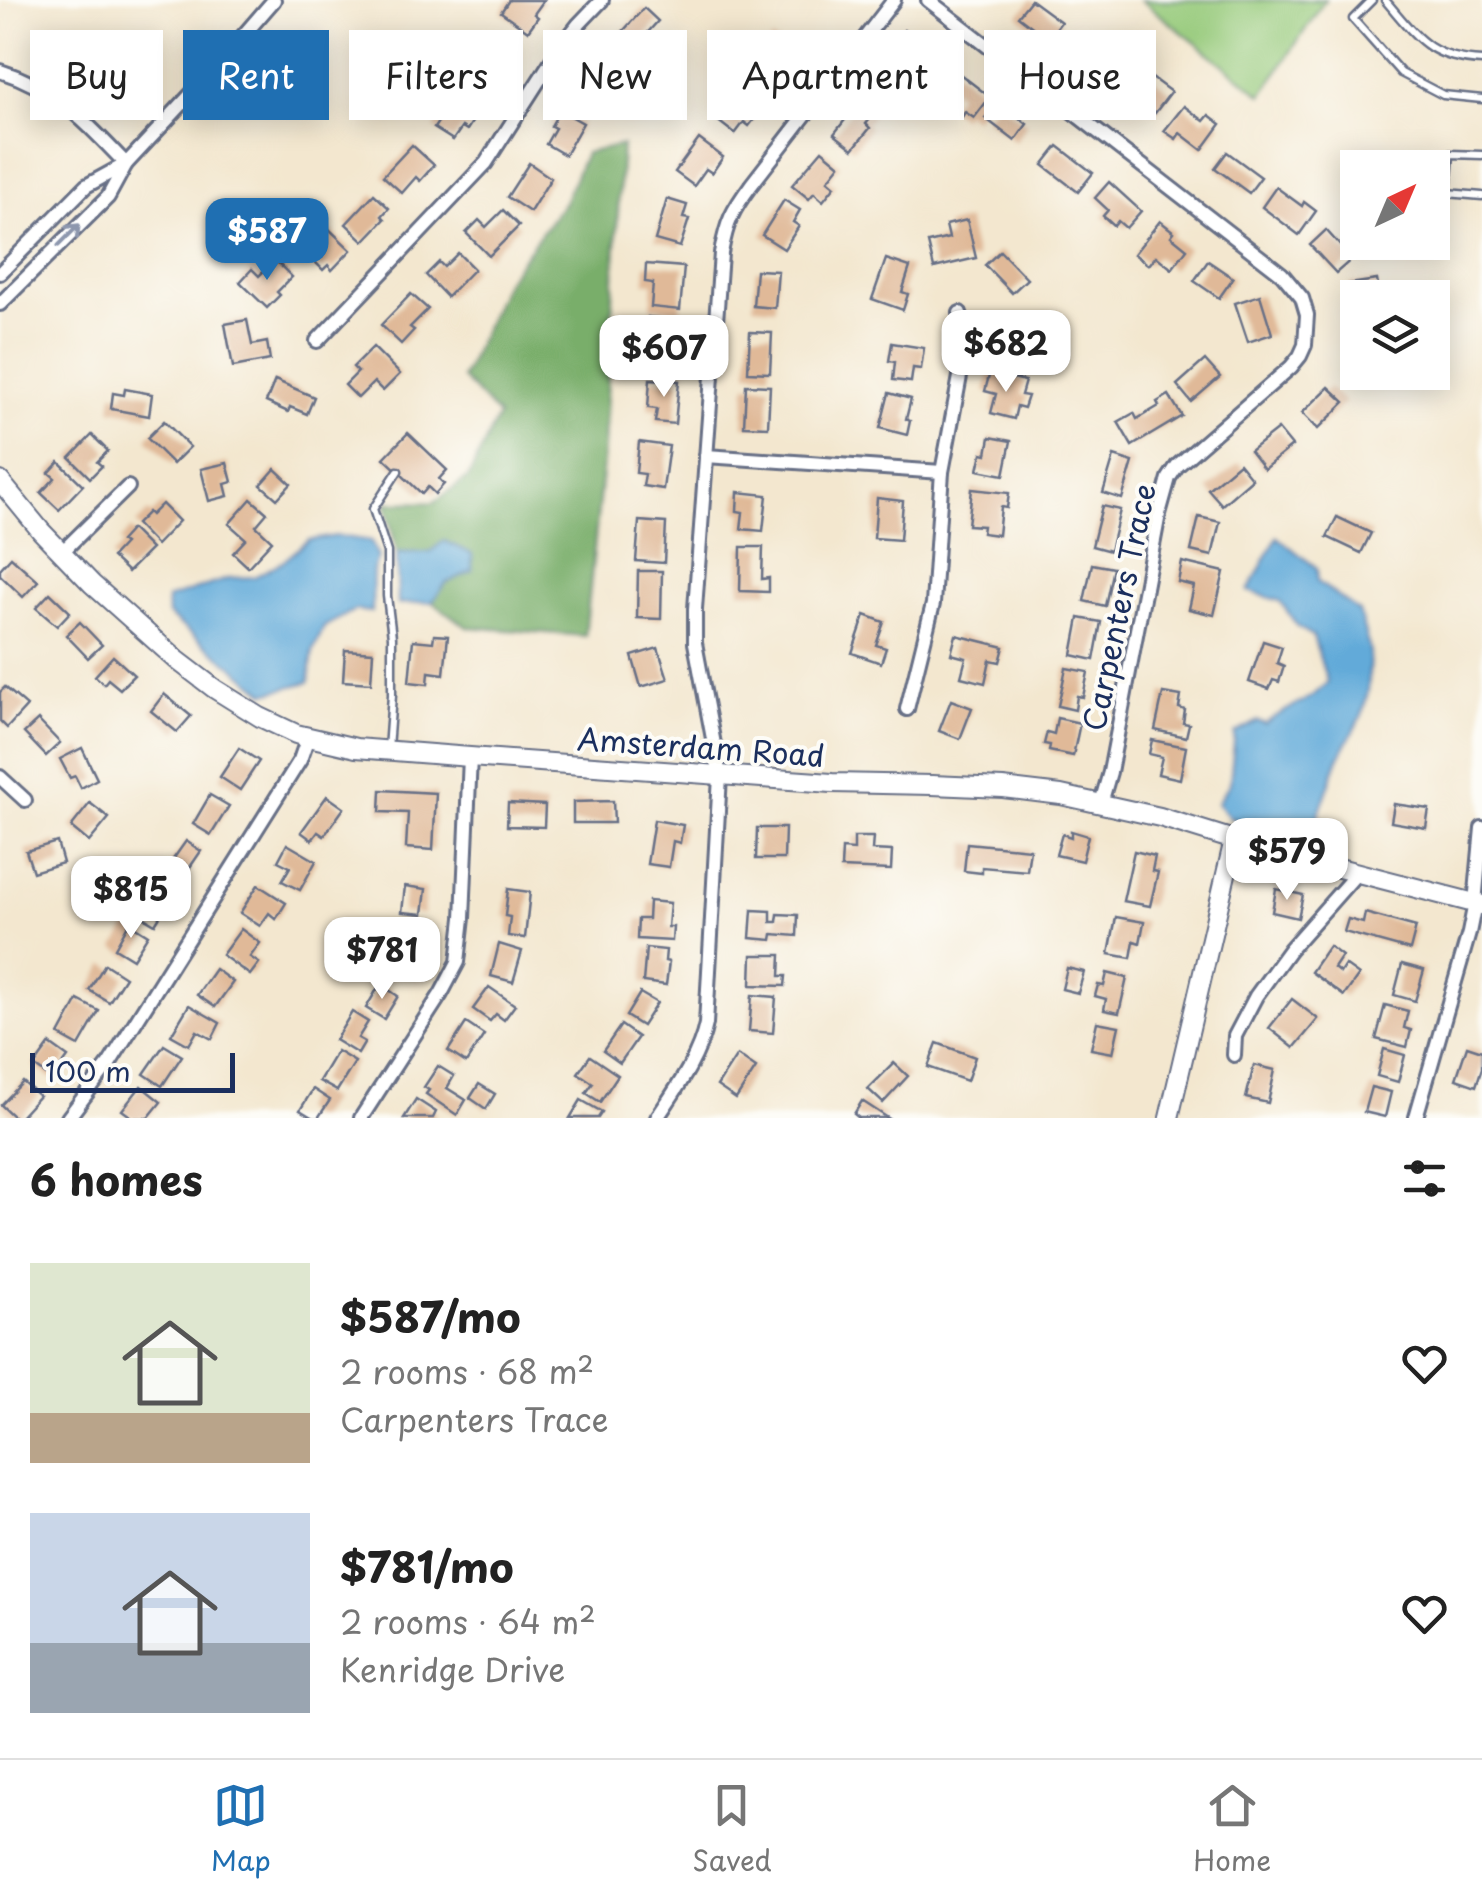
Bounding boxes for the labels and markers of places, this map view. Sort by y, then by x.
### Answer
pin: $587 [208,198,326,283]
pin: $682 [947,310,1065,395]
pin: $607 [605,315,723,400]
pin: $579 [1228,818,1346,903]
pin: $815 [72,856,190,941]
pin: $781 [323,917,441,1002]

